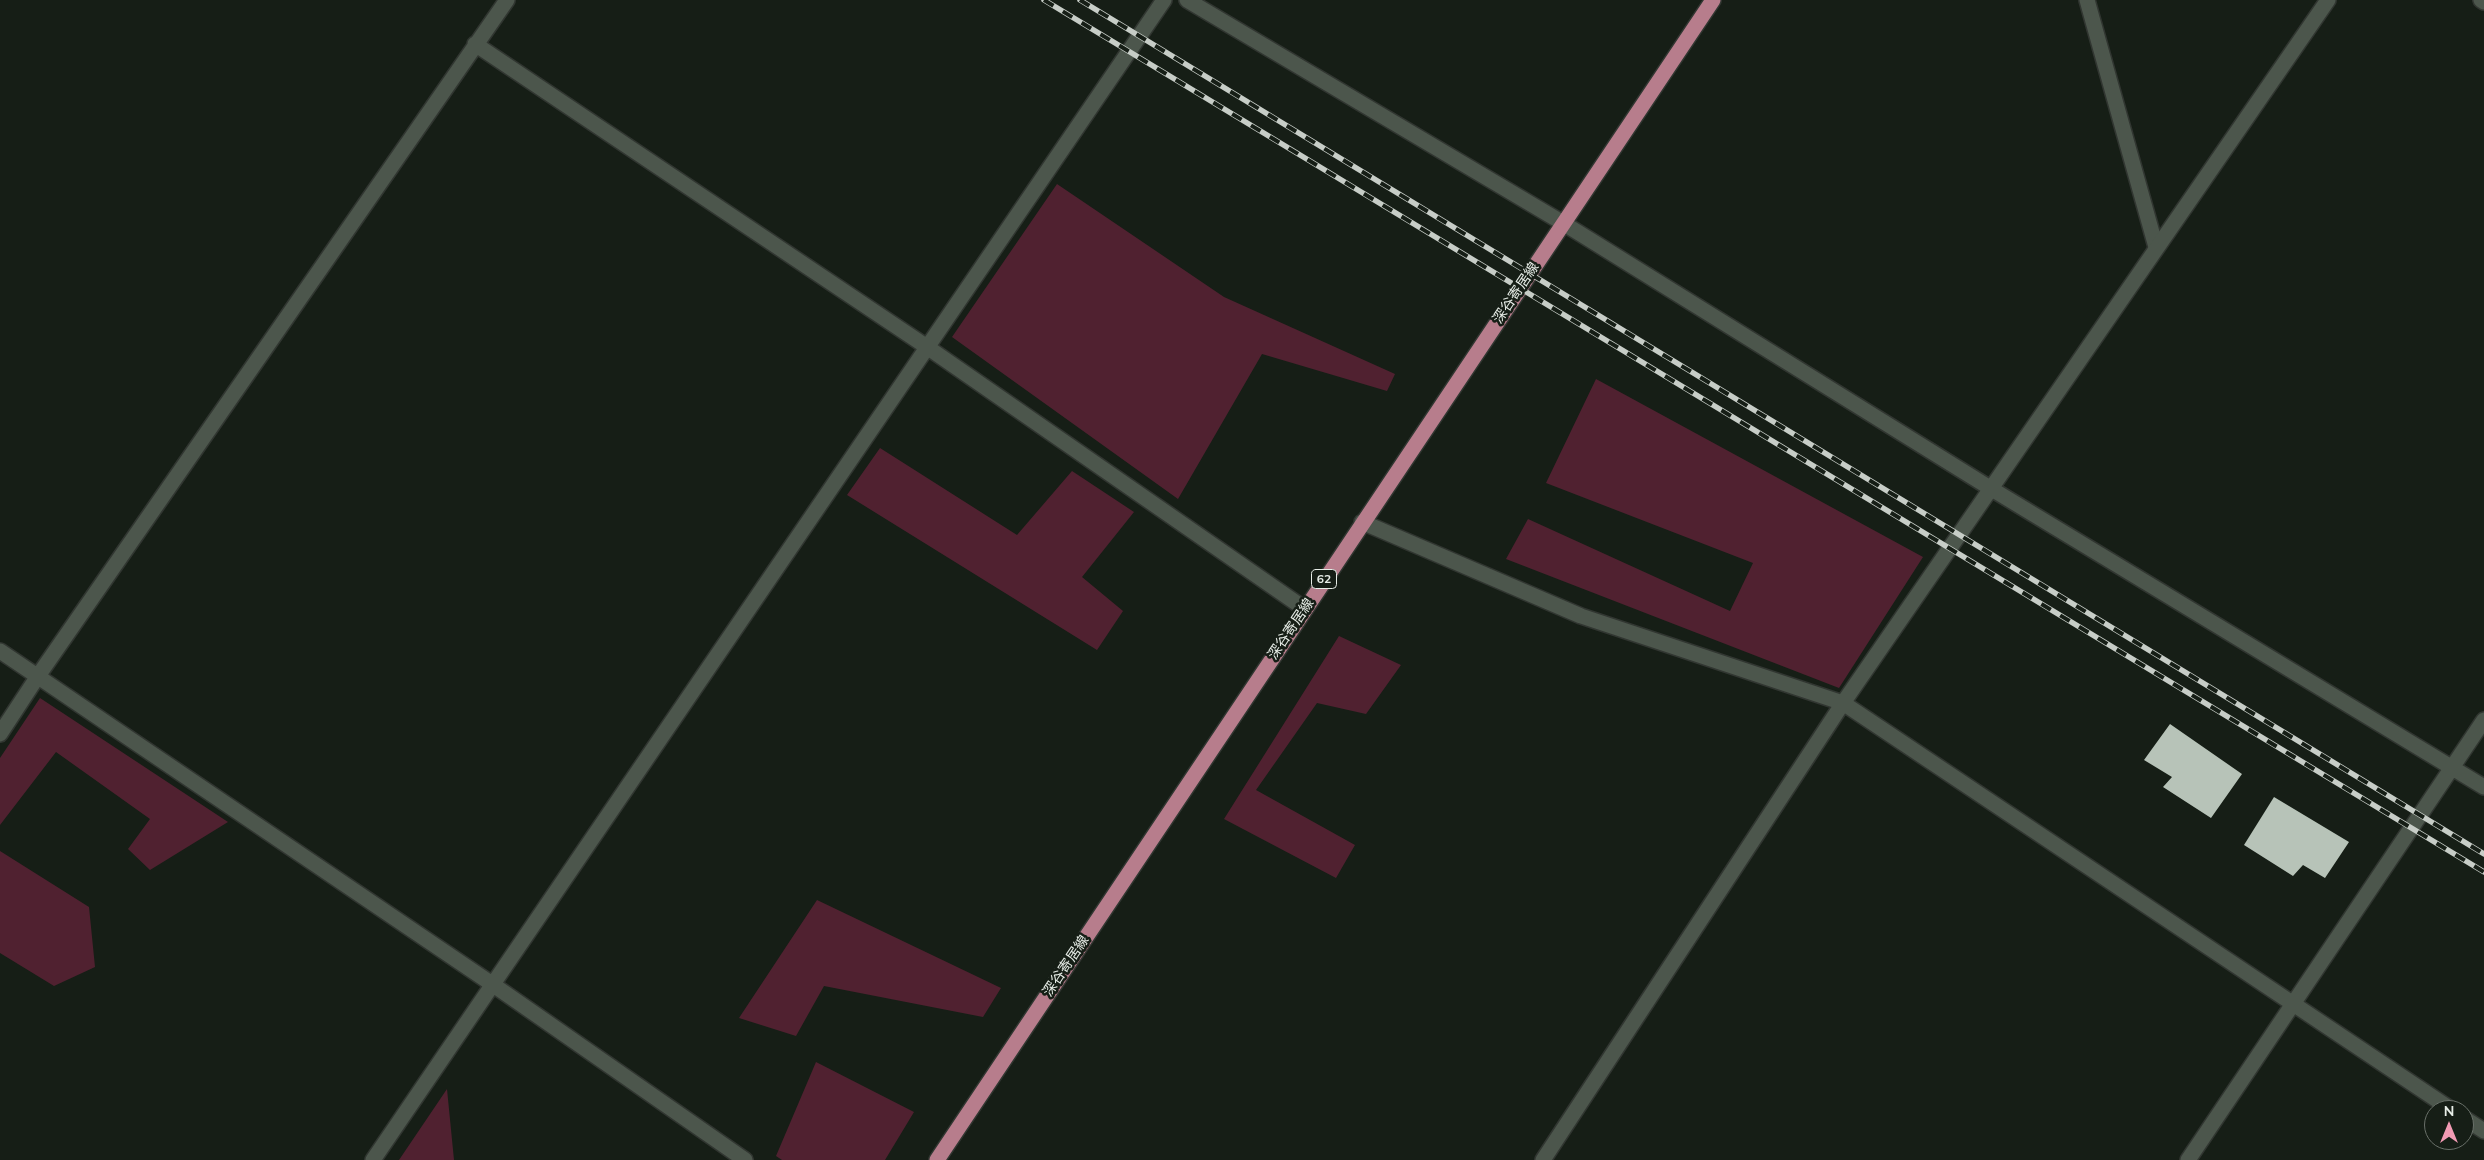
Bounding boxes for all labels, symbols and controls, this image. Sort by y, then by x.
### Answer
street label: 深谷寄居線 [1489,259,1543,327]
road number: 62 [1312,570,1336,588]
street label: 深谷寄居線 [1264,595,1318,663]
street label: 深谷寄居線 [1039,932,1093,1000]
north arrow [2424,1100,2474,1150]
text: N [2444,1102,2454,1120]

